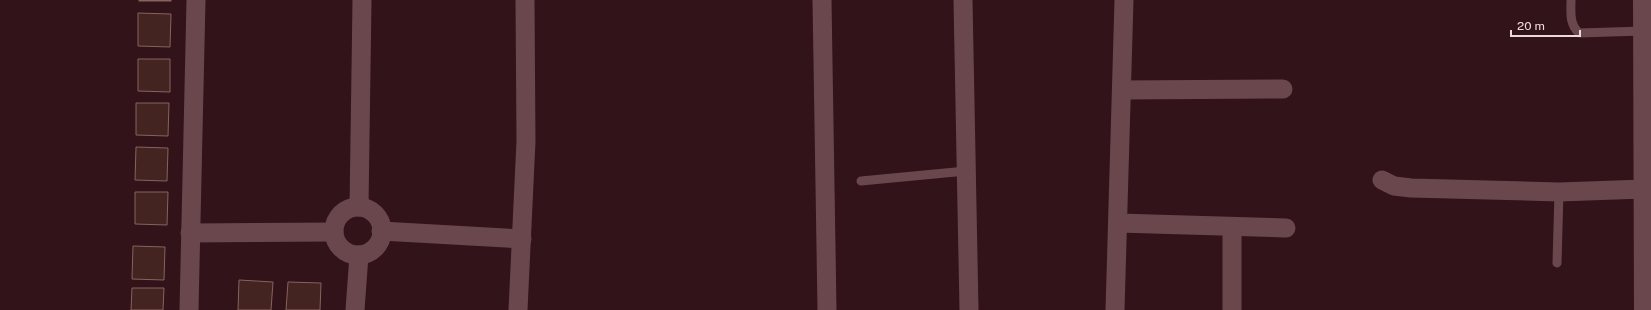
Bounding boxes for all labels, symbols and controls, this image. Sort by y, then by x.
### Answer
scale bar [1511,12,1580,38]
text: 20 m [1517,19,1545,33]

